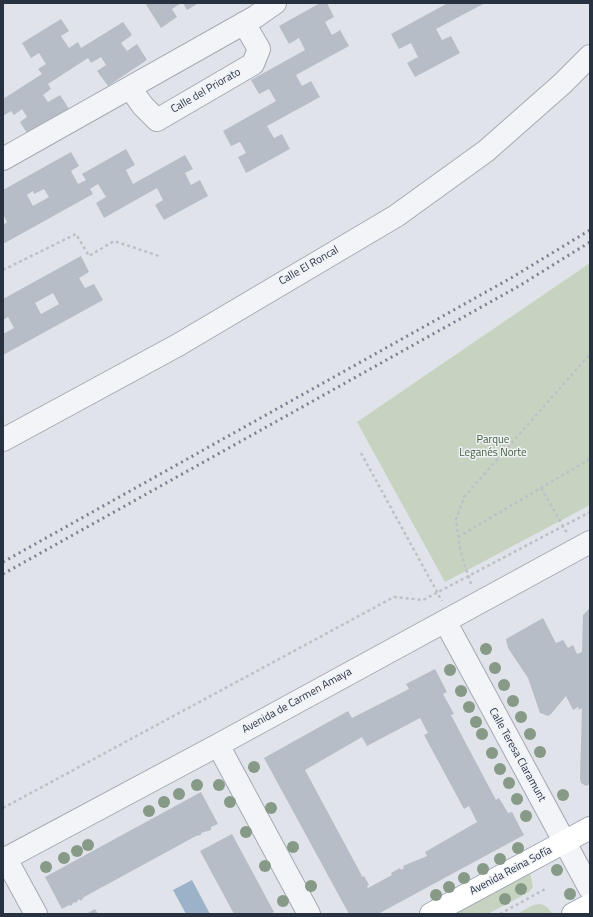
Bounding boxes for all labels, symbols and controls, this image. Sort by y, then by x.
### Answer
street label: Calle del Priorato [169,66,243,116]
street label: Calle El Roncal [277,244,341,288]
park label: Parque Leganés Norte [459,433,527,459]
street label: Avenida de Carmen Amaya [240,665,354,737]
street label: Calle Teresa Claramunt [486,706,548,804]
street label: Avenida Reina Sofía [468,844,554,898]

